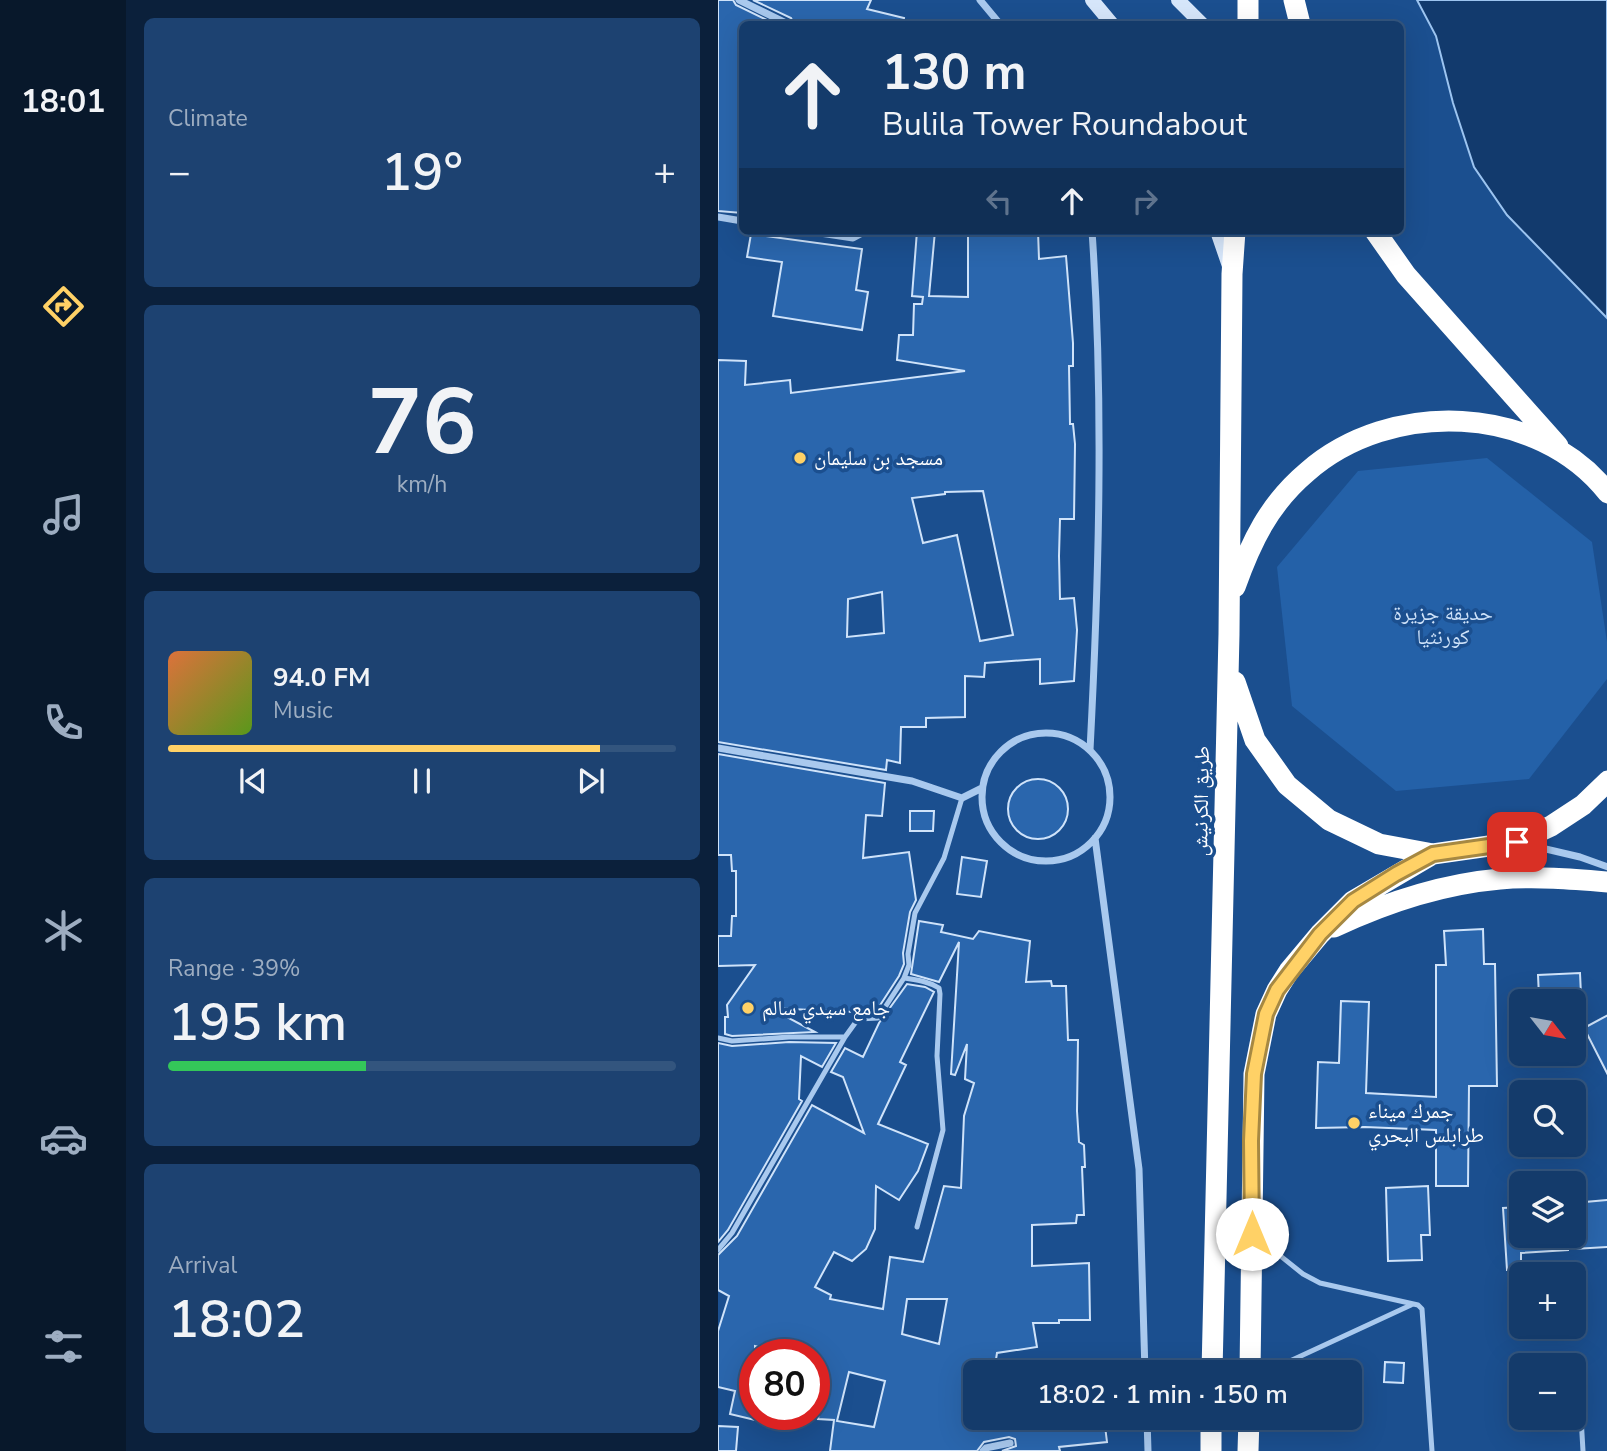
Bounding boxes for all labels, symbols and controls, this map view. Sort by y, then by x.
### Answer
text: 130 m [882,39,1026,106]
icon: ahead [767,49,858,140]
text: 18:01 [21,80,105,123]
text: Climate [168,103,248,134]
text: Bulila Tower Roundabout [882,103,1247,146]
text: 19° [381,137,463,208]
text: − [168,147,191,198]
text: + [653,147,676,198]
icon: left [980,182,1018,220]
icon: ahead [1053,182,1091,220]
icon: right [1126,182,1164,220]
icon: directions [39,282,88,331]
text: 76 [367,361,477,485]
place label: مسجد بن سليمان [814,444,943,472]
marker: مسجد بن سليمان [792,450,808,466]
text: km/h [397,469,447,500]
icon: music [39,490,88,539]
park label: حديقة جزيرة كورنثيا [1393,599,1493,651]
text: 94.0 FM [273,660,370,695]
text: Music [273,695,333,726]
icon: phone [39,698,88,747]
street label: طريق الكرنيش [1186,745,1216,857]
icon: previous [234,762,272,800]
icon: pause [403,762,441,800]
icon: next [572,762,610,800]
pin [1487,812,1547,872]
icon: arrive [1498,823,1536,861]
icon: climate [39,906,88,955]
text: Range · 39% [168,953,300,984]
text: 195 km [168,987,347,1058]
north arrow [1509,989,1586,1066]
map controls [1509,989,1586,1430]
place label: جامع سيدي سالم [762,994,890,1024]
marker: جامع سيدي سالم [740,1000,756,1016]
button: search [1509,1080,1586,1157]
place label: جمرك ميناء طرابلس البحري [1368,1097,1484,1151]
icon: car [39,1114,88,1163]
marker: جمرك ميناء طرابلس البحري [1346,1115,1362,1131]
button: layers [1509,1171,1586,1248]
position arrow [1215,1197,1289,1271]
text: Arrival [168,1250,237,1281]
button: + [1509,1262,1586,1339]
text: 18:02 [168,1284,305,1355]
icon: filters [39,1322,88,1371]
speed limit sign: 80 [739,1339,830,1430]
button: − [1509,1353,1586,1430]
text: 18:02 · 1 min · 150 m [1037,1377,1288,1412]

